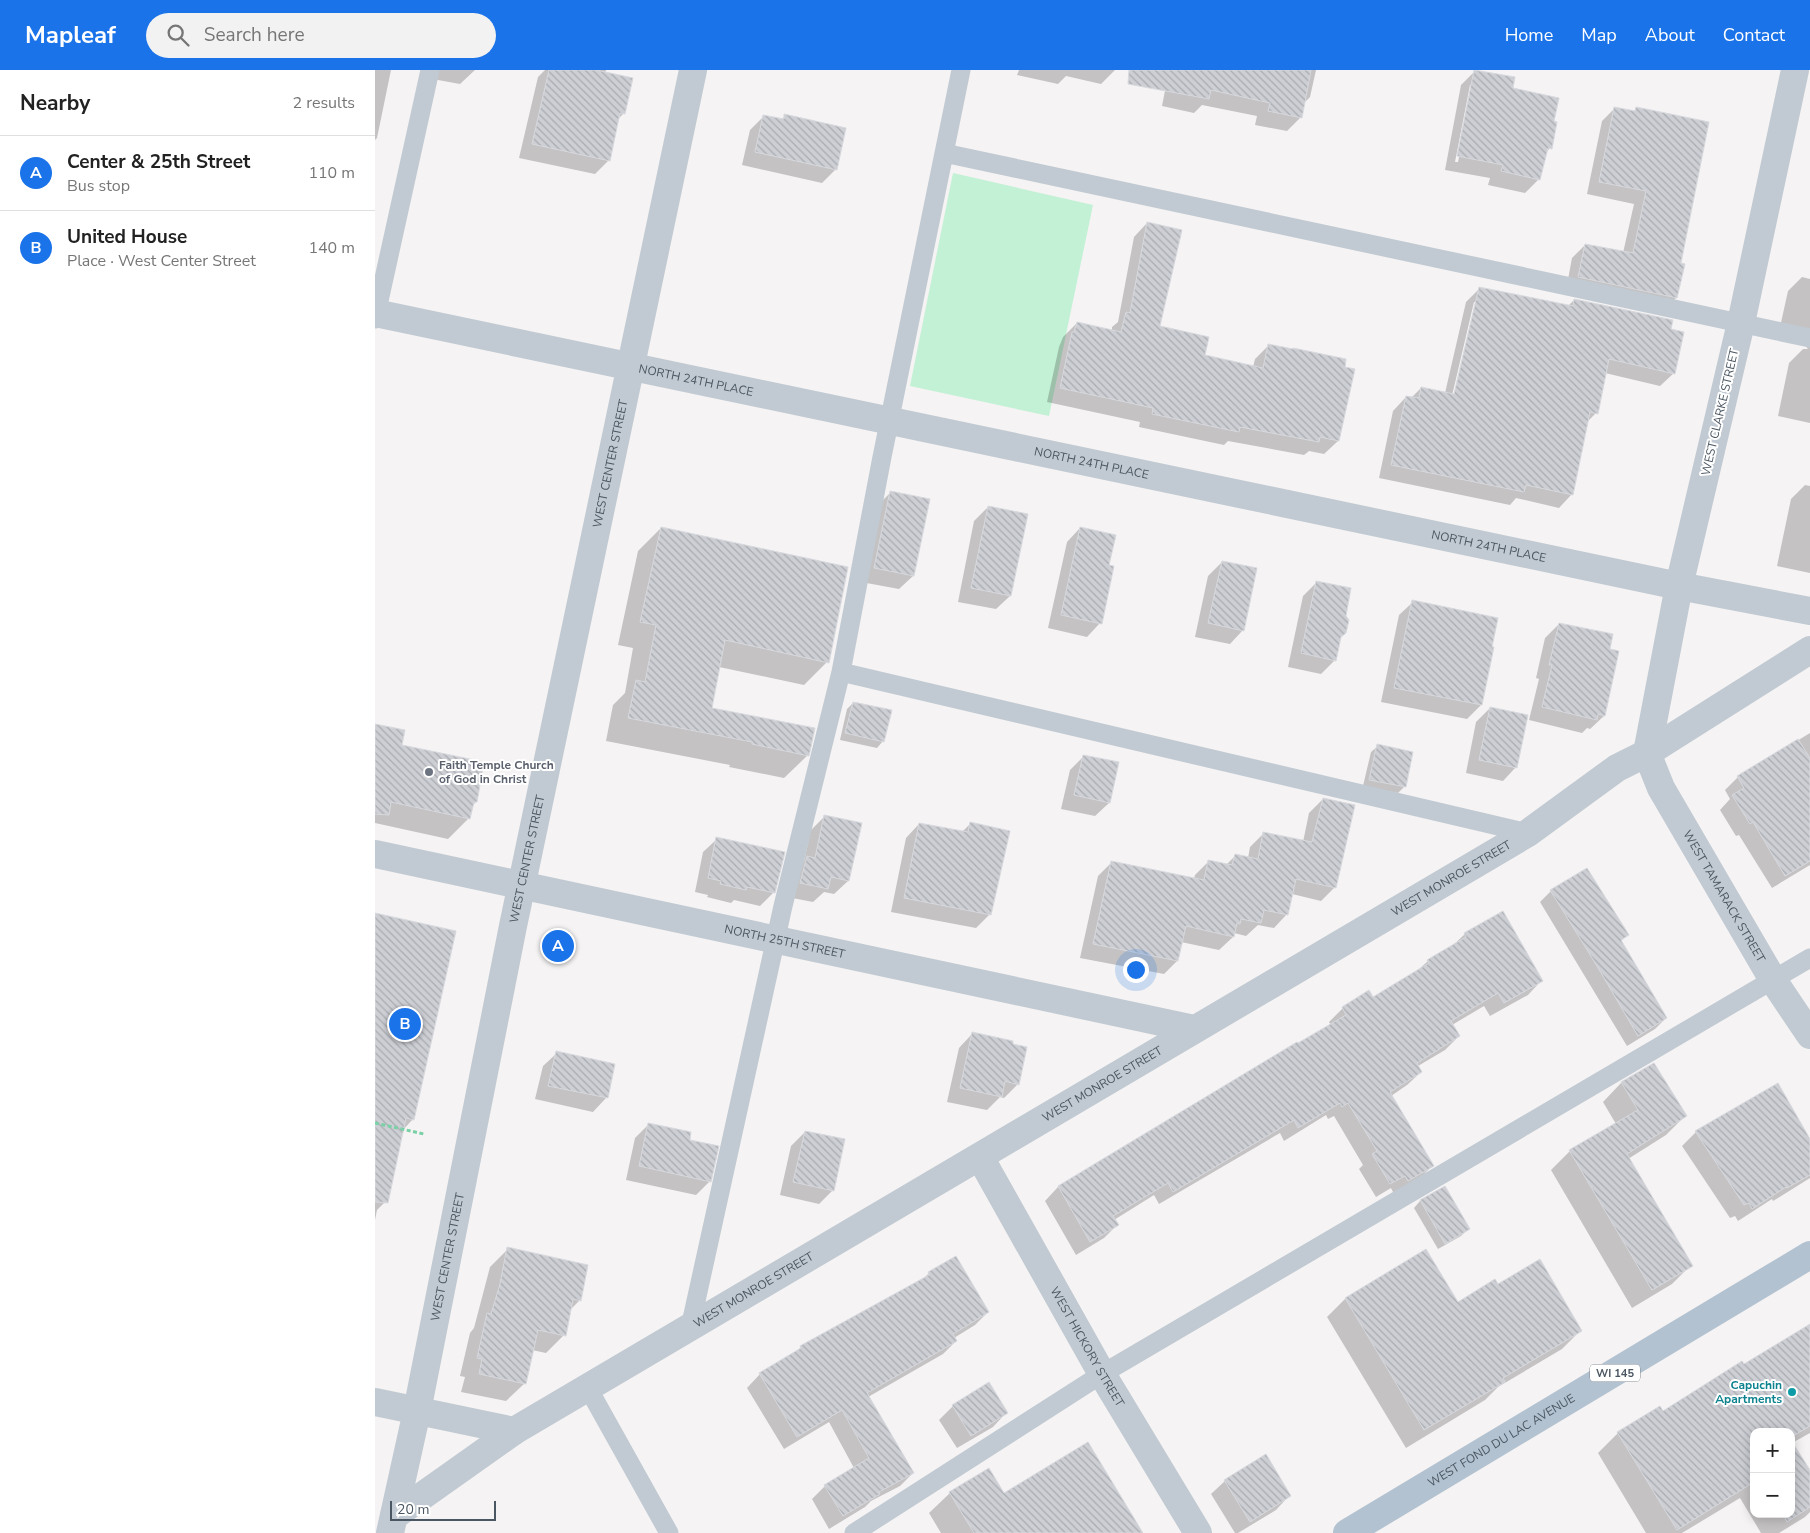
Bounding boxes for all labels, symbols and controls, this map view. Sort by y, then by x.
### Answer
search box [146,13,496,58]
text: Mapleaf [25,19,116,51]
icon: search [164,21,192,49]
text: Search here [204,22,305,48]
text: Home [1505,23,1553,47]
text: Map [1581,23,1617,47]
text: About [1645,23,1695,47]
text: Contact [1723,23,1785,47]
text: Nearby [20,89,90,117]
text: 2 results [293,92,355,114]
text: Center & 25th Street [67,149,250,175]
text: A [30,162,42,184]
text: 110 m [308,162,355,184]
text: Bus stop [67,175,130,197]
text: United House [67,224,187,250]
text: B [30,237,42,259]
text: 140 m [308,237,355,259]
text: Place · West Center Street [67,250,256,272]
street label: WEST CLARKE STREET [1698,346,1743,477]
street label: NORTH 24TH PLACE [637,360,755,400]
street label: WEST CENTER STREET [589,397,632,529]
street label: NORTH 24TH PLACE [1033,443,1150,483]
street label: NORTH 24TH PLACE [1430,526,1548,566]
place label: Faith Temple Church of God in Christ [439,757,554,787]
marker: Faith Temple Church of God in Christ [423,766,435,778]
street label: WEST CENTER STREET [506,793,549,924]
street label: WEST TAMARACK STREET [1679,827,1769,966]
street label: WEST MONROE STREET [1388,836,1515,920]
street label: NORTH 25TH STREET [723,921,847,962]
pin: A [542,927,574,965]
your location [1123,957,1149,983]
pin: B [389,1005,421,1043]
street label: WEST MONROE STREET [1039,1042,1166,1126]
street label: WEST CENTER STREET [427,1191,468,1323]
street label: WEST MONROE STREET [690,1248,817,1331]
street label: WEST HICKORY STREET [1047,1284,1128,1411]
road number: WI 145 [1590,1365,1640,1382]
place label: Capuchin Apartments [1715,1377,1782,1407]
marker: Capuchin Apartments [1786,1386,1798,1398]
street label: WEST FOND DU LAC AVENUE [1425,1390,1578,1491]
map controls [1750,1428,1795,1518]
button: + [1750,1428,1795,1473]
button: − [1750,1473,1795,1518]
scale bar [390,1498,496,1521]
text: 20 m [397,1500,429,1519]

